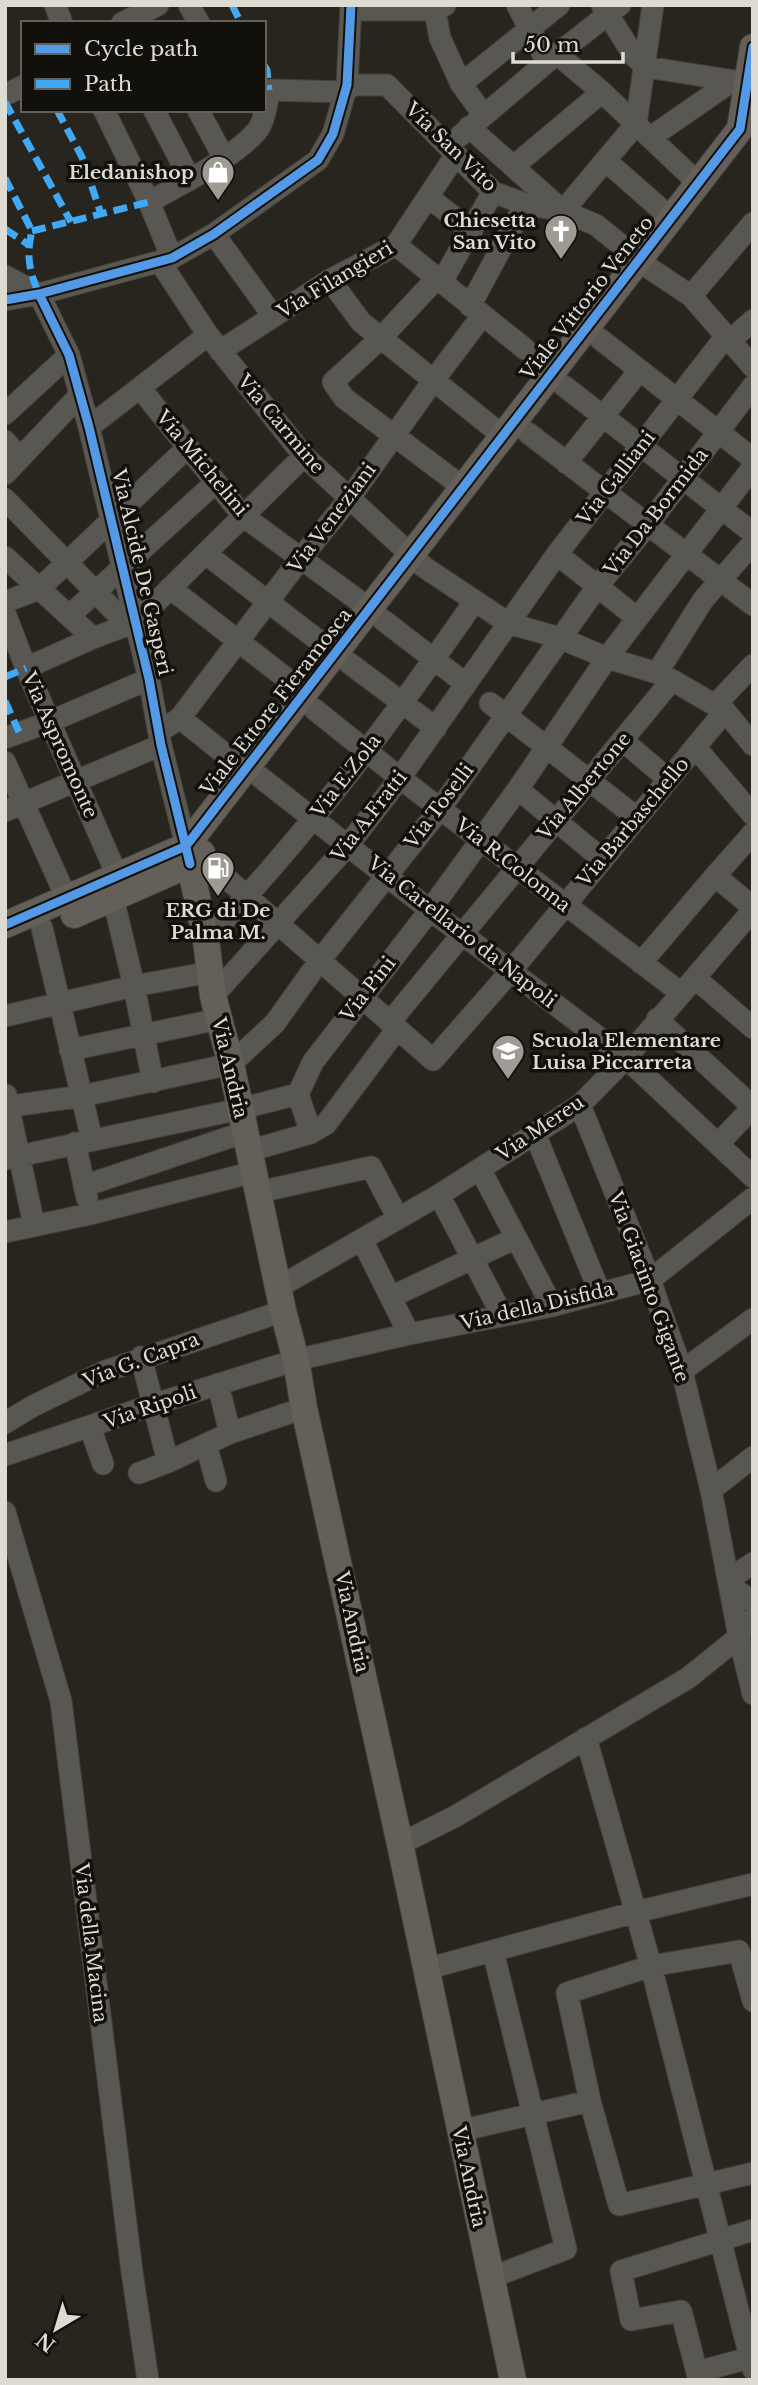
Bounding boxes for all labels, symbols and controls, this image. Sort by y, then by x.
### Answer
legend [21,21,266,112]
scale bar [513,21,623,65]
text: 50 m [524,32,580,58]
text: Cycle path [84,36,198,62]
text: Path [84,71,132,97]
street label: Via San Vito [400,97,502,196]
shop icon: Eledanishop [199,153,237,202]
place label: Eledanishop [69,161,194,184]
place label: Chiesetta San Vito [443,209,536,254]
street label: Viale Vittorio Veneto [515,211,658,385]
church icon: Chiesetta San Vito [542,212,580,261]
street label: Via Filangieri [272,236,397,324]
street label: Via Carmine [232,369,329,478]
street label: Via Michelini [151,405,253,521]
street label: Via Galliani [572,426,660,530]
street label: Via Da Bormida [598,443,713,581]
street label: Via Veneziani [283,458,381,578]
street label: Via Alcide De Gasperi [107,466,177,678]
street label: Viale Ettore Fieramosca [195,603,357,801]
street label: Via Aspromonte [17,667,103,822]
street label: Via Albertone [532,728,636,845]
street label: Via E.Zola [306,729,386,823]
street label: Via Barbaschello [572,753,694,892]
street label: Via Toselli [399,759,479,854]
street label: Via A.Fratti [326,766,412,867]
street label: Via R.Colonna [450,812,575,917]
fuel station icon: ERG di De Palma M. [199,849,237,898]
street label: Via Carellario da Napoli [363,851,561,1013]
place label: ERG di De Palma M. [166,899,270,944]
street label: Via Pini [335,952,401,1027]
street label: Via Andria [207,1014,253,1121]
place label: Scuola Elementare Luisa Piccarreta [532,1029,721,1074]
school or university icon: Scuola Elementare Luisa Piccarreta [489,1032,527,1081]
street label: Via Mereu [491,1090,588,1166]
street label: Via Giacinto Gigante [603,1187,694,1386]
street label: Via della Disfida [457,1277,616,1335]
street label: Via G. Capra [79,1327,203,1393]
street label: Via Ripoli [100,1380,200,1434]
street label: Via Andria [330,1568,374,1675]
street label: Via della Macina [70,1861,112,2024]
street label: Via Andria [447,2123,491,2230]
north arrow [21,2294,91,2364]
text: N [32,2327,60,2357]

